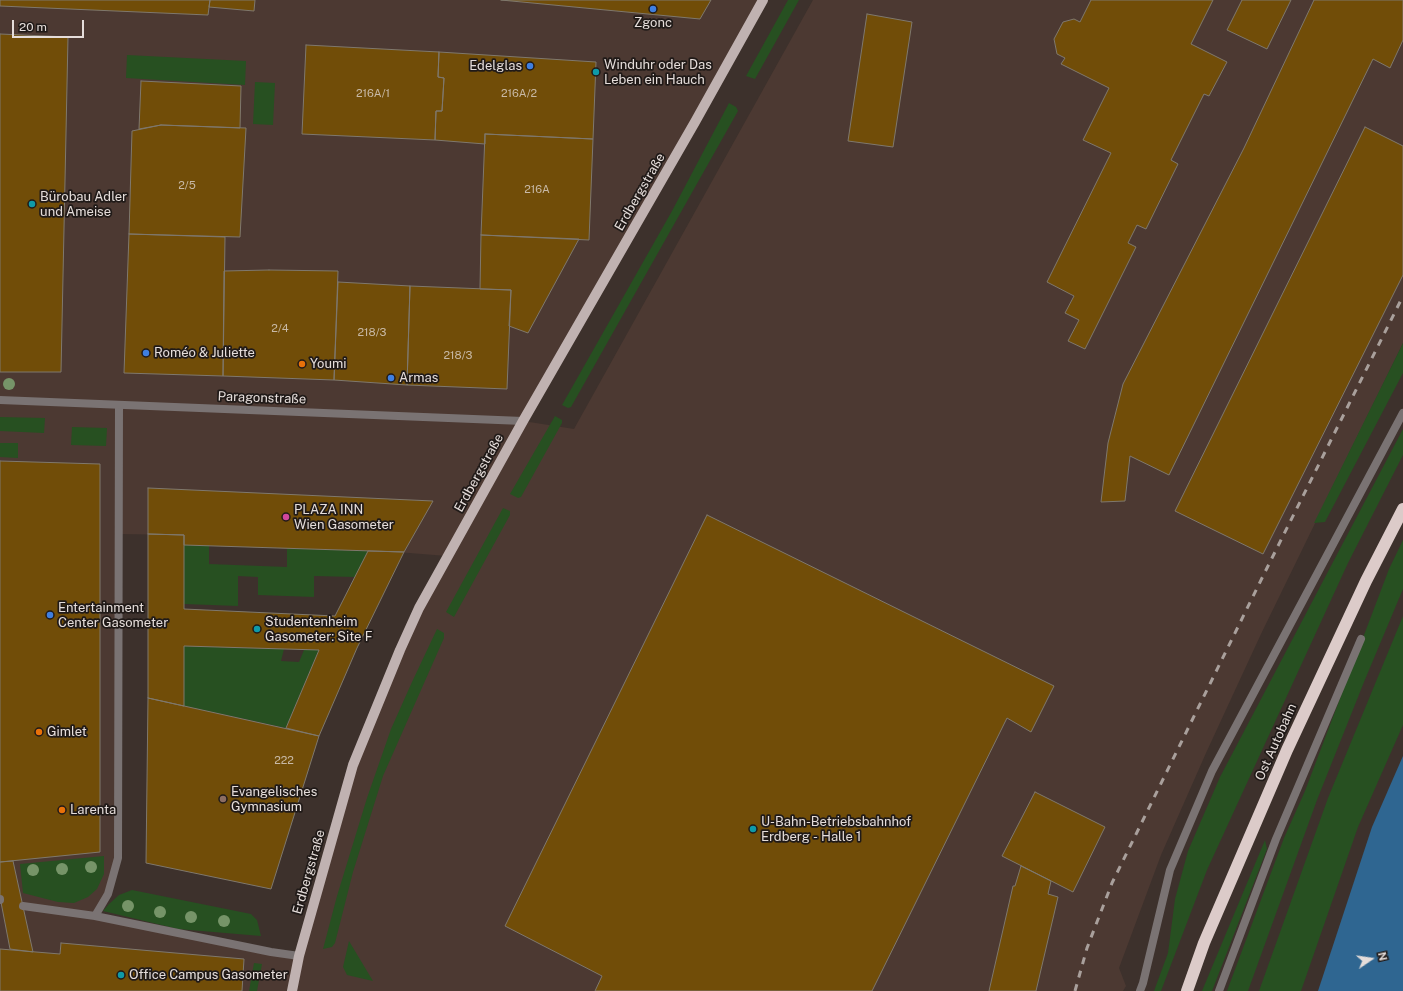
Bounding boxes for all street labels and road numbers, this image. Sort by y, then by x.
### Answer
street label: Erdbergstraße [611,150,669,234]
street label: Paragonstraße [217,389,307,407]
street label: Erdbergstraße [451,431,507,515]
street label: Ost Autobahn [1252,701,1300,783]
street label: Erdbergstraße [289,828,329,916]

